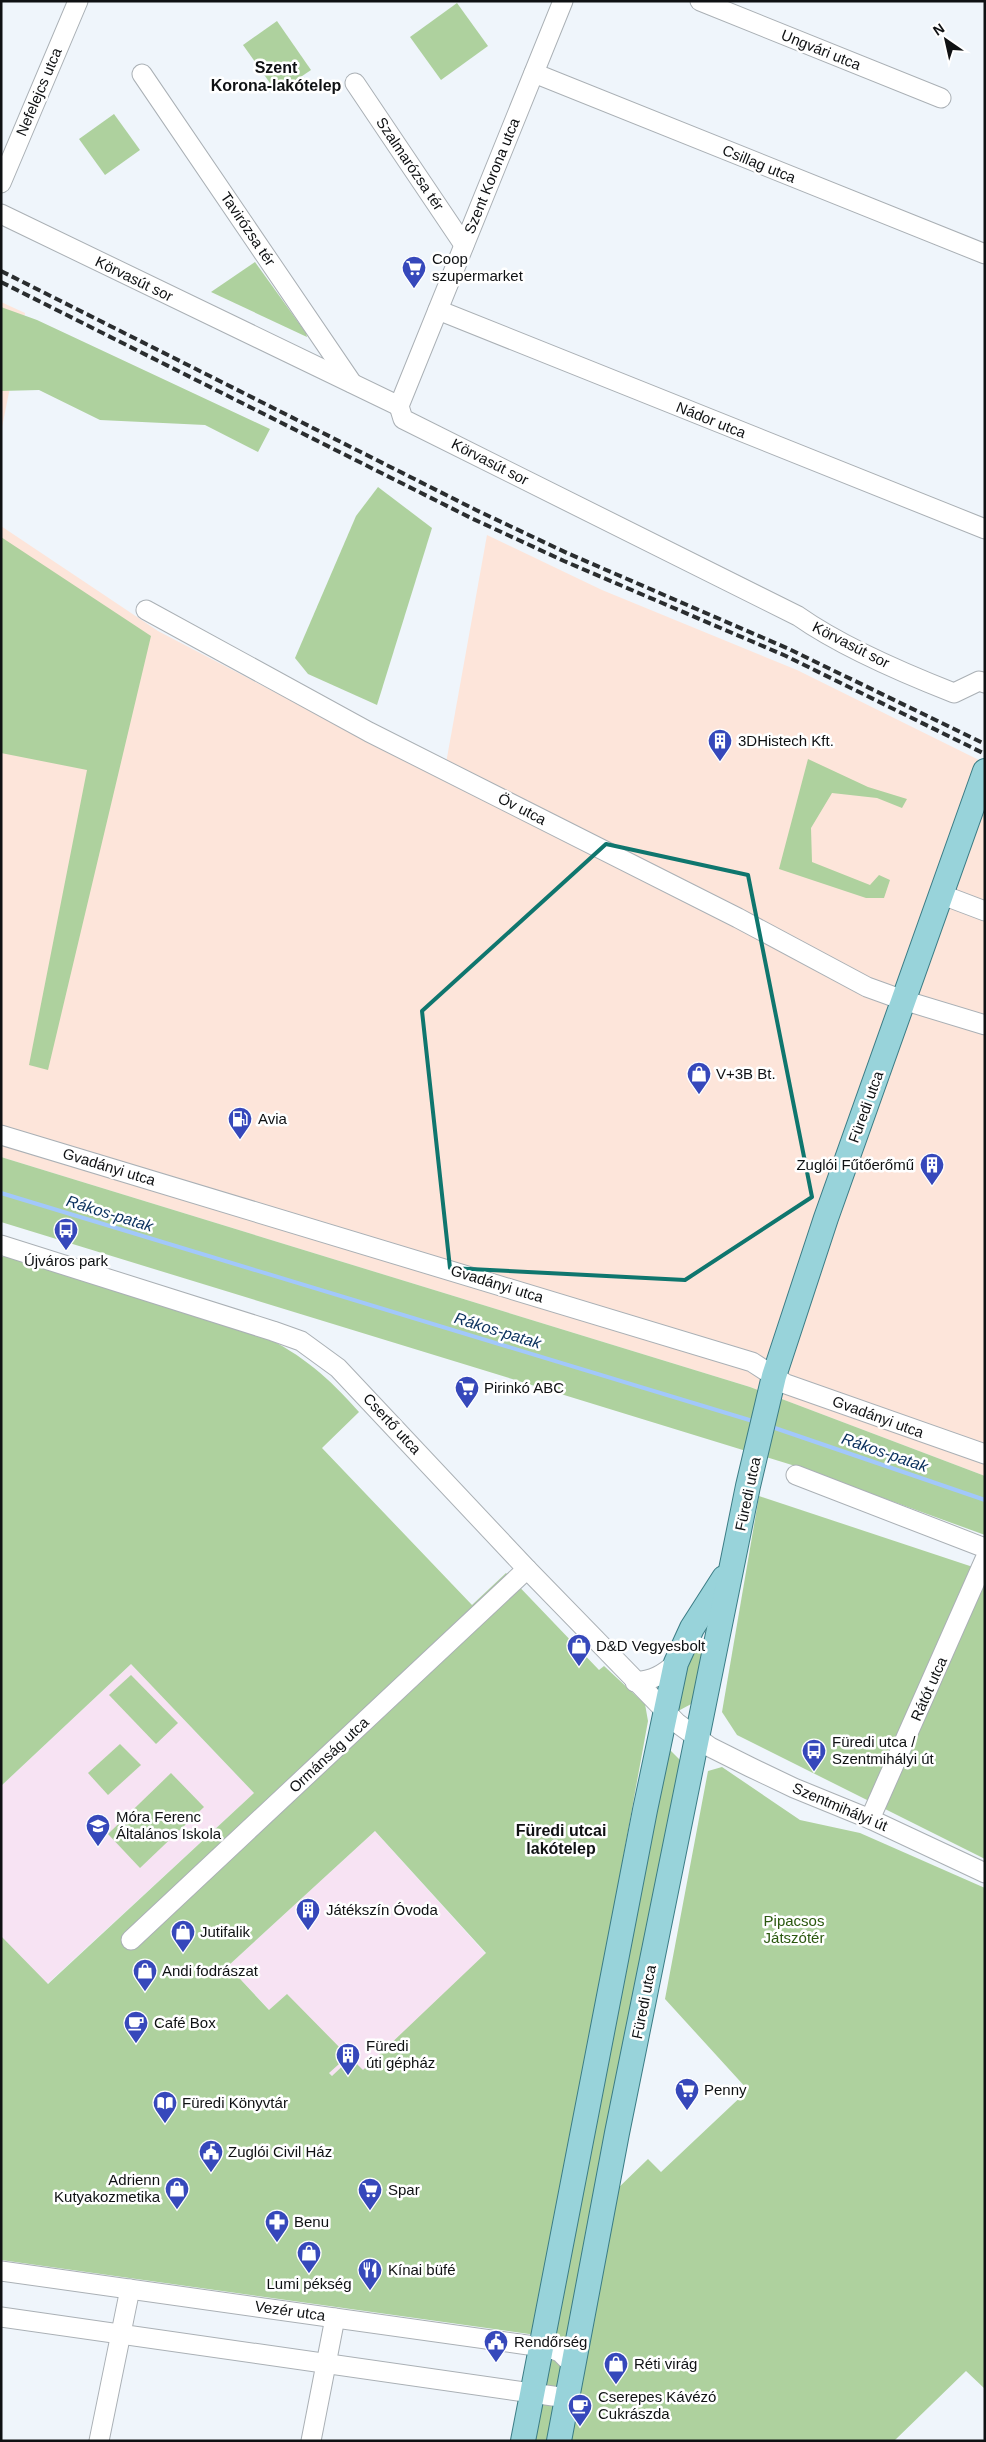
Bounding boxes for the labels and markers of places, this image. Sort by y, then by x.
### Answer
place label: Coop szupermarket [432,250,524,284]
supermarket icon: Coop szupermarket [401,255,427,289]
building icon: 3DHistech Kft. [707,728,733,762]
place label: 3DHistech Kft. [738,732,834,749]
shop icon: V+3B Bt. [686,1061,712,1095]
place label: V+3B Bt. [716,1065,776,1082]
fuel station icon: Avia [227,1106,253,1140]
place label: Avia [258,1110,288,1127]
building icon: Zuglói Fűtőerőmű [919,1152,945,1186]
place label: Zuglói Fűtőerőmű [796,1156,914,1173]
bus stop icon: Újváros park [53,1217,79,1251]
place label: Újváros park [24,1252,109,1269]
supermarket icon: Pirinkó ABC [454,1375,480,1409]
place label: Pirinkó ABC [484,1379,564,1396]
shop icon: D&D Vegyesbolt [566,1633,592,1667]
place label: D&D Vegyesbolt [596,1637,706,1654]
place label: Füredi utca / Szentmihályi út [832,1733,935,1767]
bus stop icon: Füredi utca / Szentmihályi út [801,1738,827,1772]
place label: Móra Ferenc Általános Iskola [116,1808,222,1842]
school or university icon: Móra Ferenc Általános Iskola [85,1813,111,1847]
building icon: Játékszín Óvoda [295,1897,321,1931]
place label: Játékszín Óvoda [326,1901,438,1918]
shop icon: Jutifalik [170,1919,196,1953]
place label: Jutifalik [200,1923,251,1940]
shop icon: Andi fodrászat [132,1958,158,1992]
place label: Andi fodrászat [162,1962,259,1979]
cafe icon: Café Box [123,2010,149,2044]
place label: Café Box [154,2014,216,2031]
place label: Füredi úti gépház [366,2037,435,2071]
building icon: Füredi úti gépház [335,2042,361,2076]
supermarket icon: Penny [674,2077,700,2111]
place label: Penny [704,2081,747,2098]
library icon: Füredi Könyvtár [152,2090,178,2124]
place label: Füredi Könyvtár [182,2094,288,2111]
public building icon: Zuglói Civil Ház [198,2139,224,2173]
place label: Zuglói Civil Ház [228,2143,332,2160]
place label: Adrienn Kutyakozmetika [54,2171,161,2205]
shop icon: Adrienn Kutyakozmetika [164,2176,190,2210]
supermarket icon: Spar [357,2177,383,2211]
place label: Spar [388,2181,420,2198]
pharmacy icon: Benu [264,2209,290,2243]
place label: Benu [294,2213,329,2230]
shop icon: Lumi pékség [296,2240,322,2274]
restaurant icon: Kínai büfé [357,2257,383,2291]
place label: Kínai büfé [388,2261,456,2278]
place label: Lumi pékség [266,2275,352,2292]
public building icon: Rendőrség [483,2329,509,2363]
place label: Rendőrség [514,2333,587,2350]
shop icon: Réti virág [603,2351,629,2385]
place label: Réti virág [634,2355,697,2372]
place label: Cserepes Kávézó Cukrászda [598,2388,716,2422]
cafe icon: Cserepes Kávézó Cukrászda [567,2393,593,2427]

